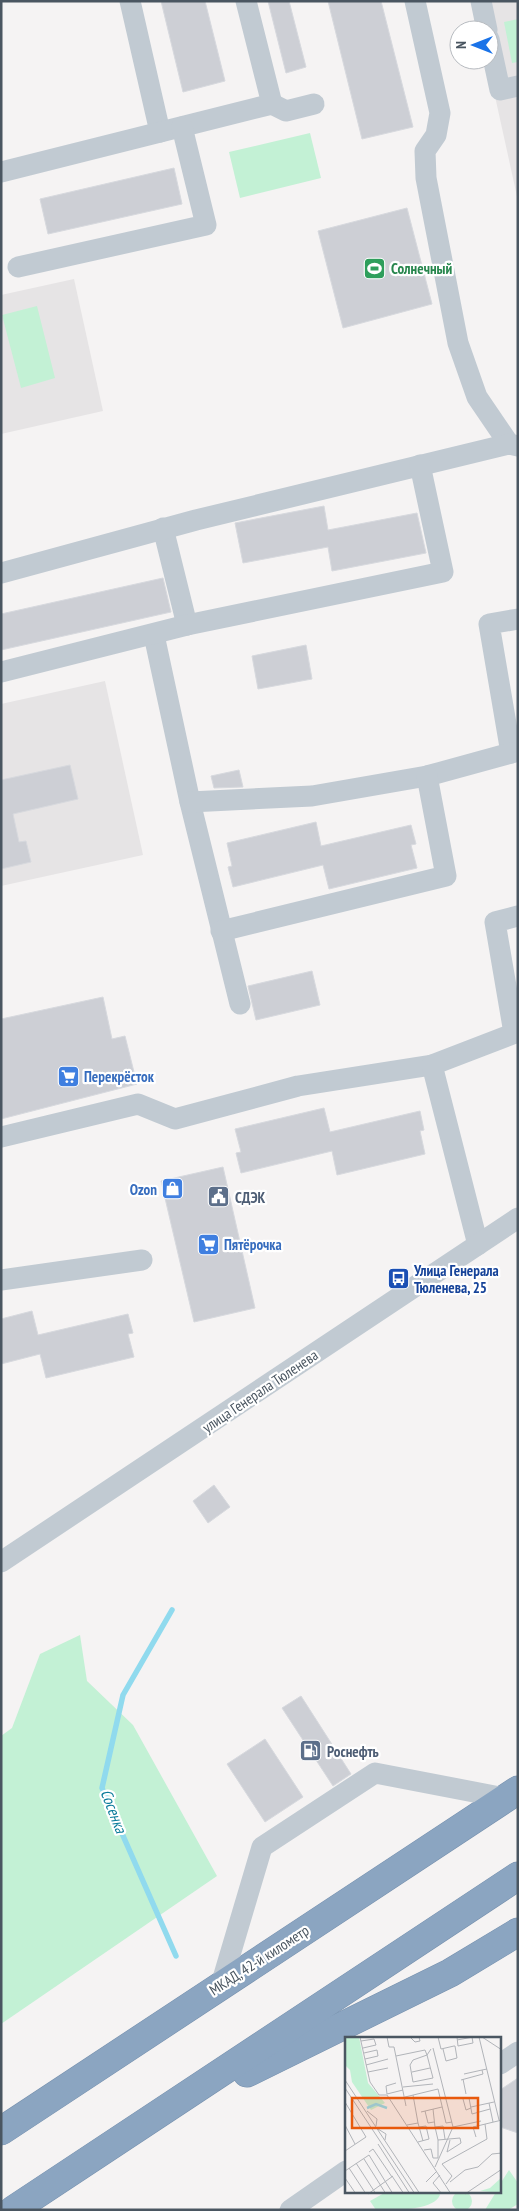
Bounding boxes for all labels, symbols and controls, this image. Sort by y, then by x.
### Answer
north arrow [449,20,499,70]
text: N [452,41,470,49]
sports icon: Солнечный [363,256,387,280]
place label: Солнечный [391,259,452,278]
supermarket icon: Перекрёсток [56,1064,80,1088]
place label: Перекрёсток [84,1067,155,1086]
shop icon: Ozon [161,1177,185,1201]
place label: Ozon [130,1180,157,1199]
public building icon: СДЭК [207,1185,231,1209]
place label: СДЭК [235,1188,266,1207]
supermarket icon: Пятёрочка [196,1232,220,1256]
place label: Пятёрочка [224,1235,282,1254]
place label: Улица Генерала Тюленева, 25 [413,1261,499,1297]
bus stop icon: Улица Генерала Тюленева, 25 [386,1267,410,1291]
street label: улица Генерала Тюленева [199,1345,321,1437]
fuel station icon: Роснефть [299,1739,323,1763]
place label: Роснефть [327,1742,379,1761]
water label: Сосенка [97,1786,132,1837]
street label: МКАД, 42-й километр [206,1921,312,1999]
inset map [345,2037,502,2194]

